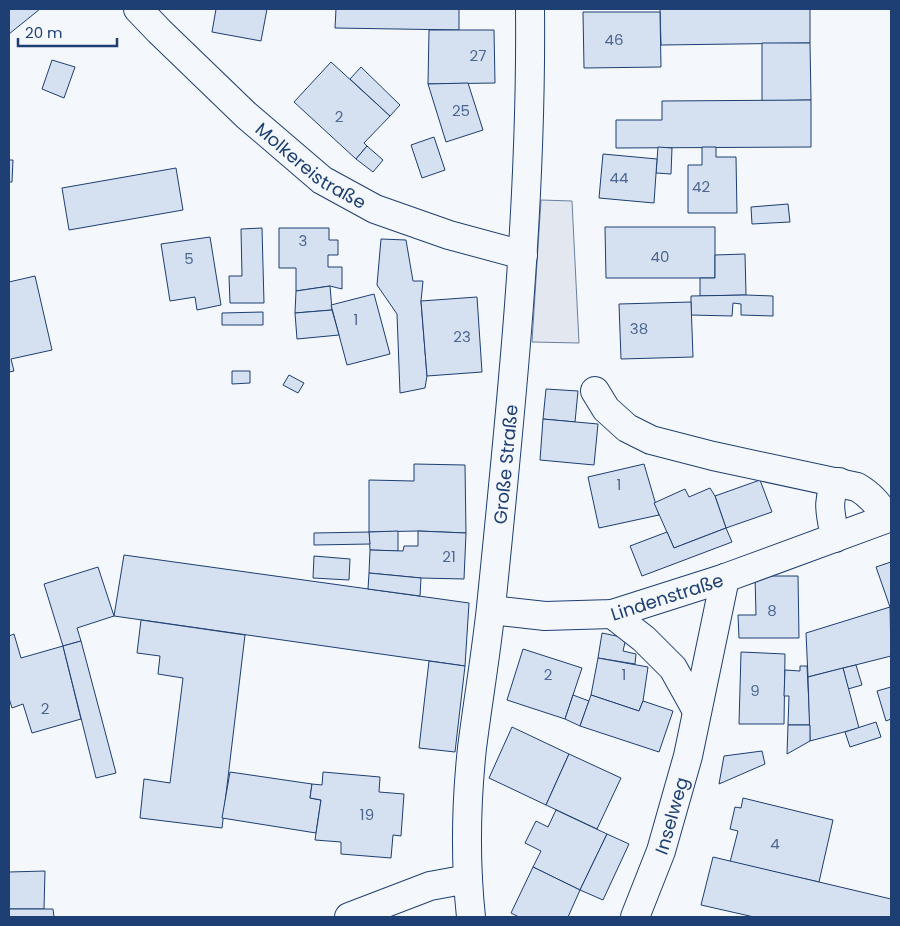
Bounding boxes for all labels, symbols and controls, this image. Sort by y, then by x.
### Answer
scale bar [18,15,116,47]
text: 20 m [25,22,63,43]
house number: 46 [605,29,623,50]
house number: 27 [470,45,486,66]
house number: 25 [452,100,470,121]
house number: 2 [335,106,343,127]
street label: Molkereistraße [250,116,371,214]
house number: 44 [610,167,628,188]
house number: 42 [692,176,710,197]
house number: 3 [299,230,307,251]
house number: 40 [651,246,669,267]
house number: 5 [184,248,194,269]
house number: 1 [354,309,358,330]
house number: 38 [630,318,648,339]
house number: 23 [453,326,471,347]
street label: Große Straße [487,403,523,525]
house number: 1 [617,474,621,495]
house number: 21 [442,546,456,567]
street label: Lindenstraße [607,567,726,626]
house number: 8 [767,600,777,621]
house number: 2 [544,664,552,685]
house number: 1 [622,664,626,685]
house number: 9 [750,680,760,701]
house number: 2 [41,698,49,719]
street label: Inselweg [648,774,694,858]
house number: 19 [360,804,374,825]
house number: 4 [770,833,780,854]

